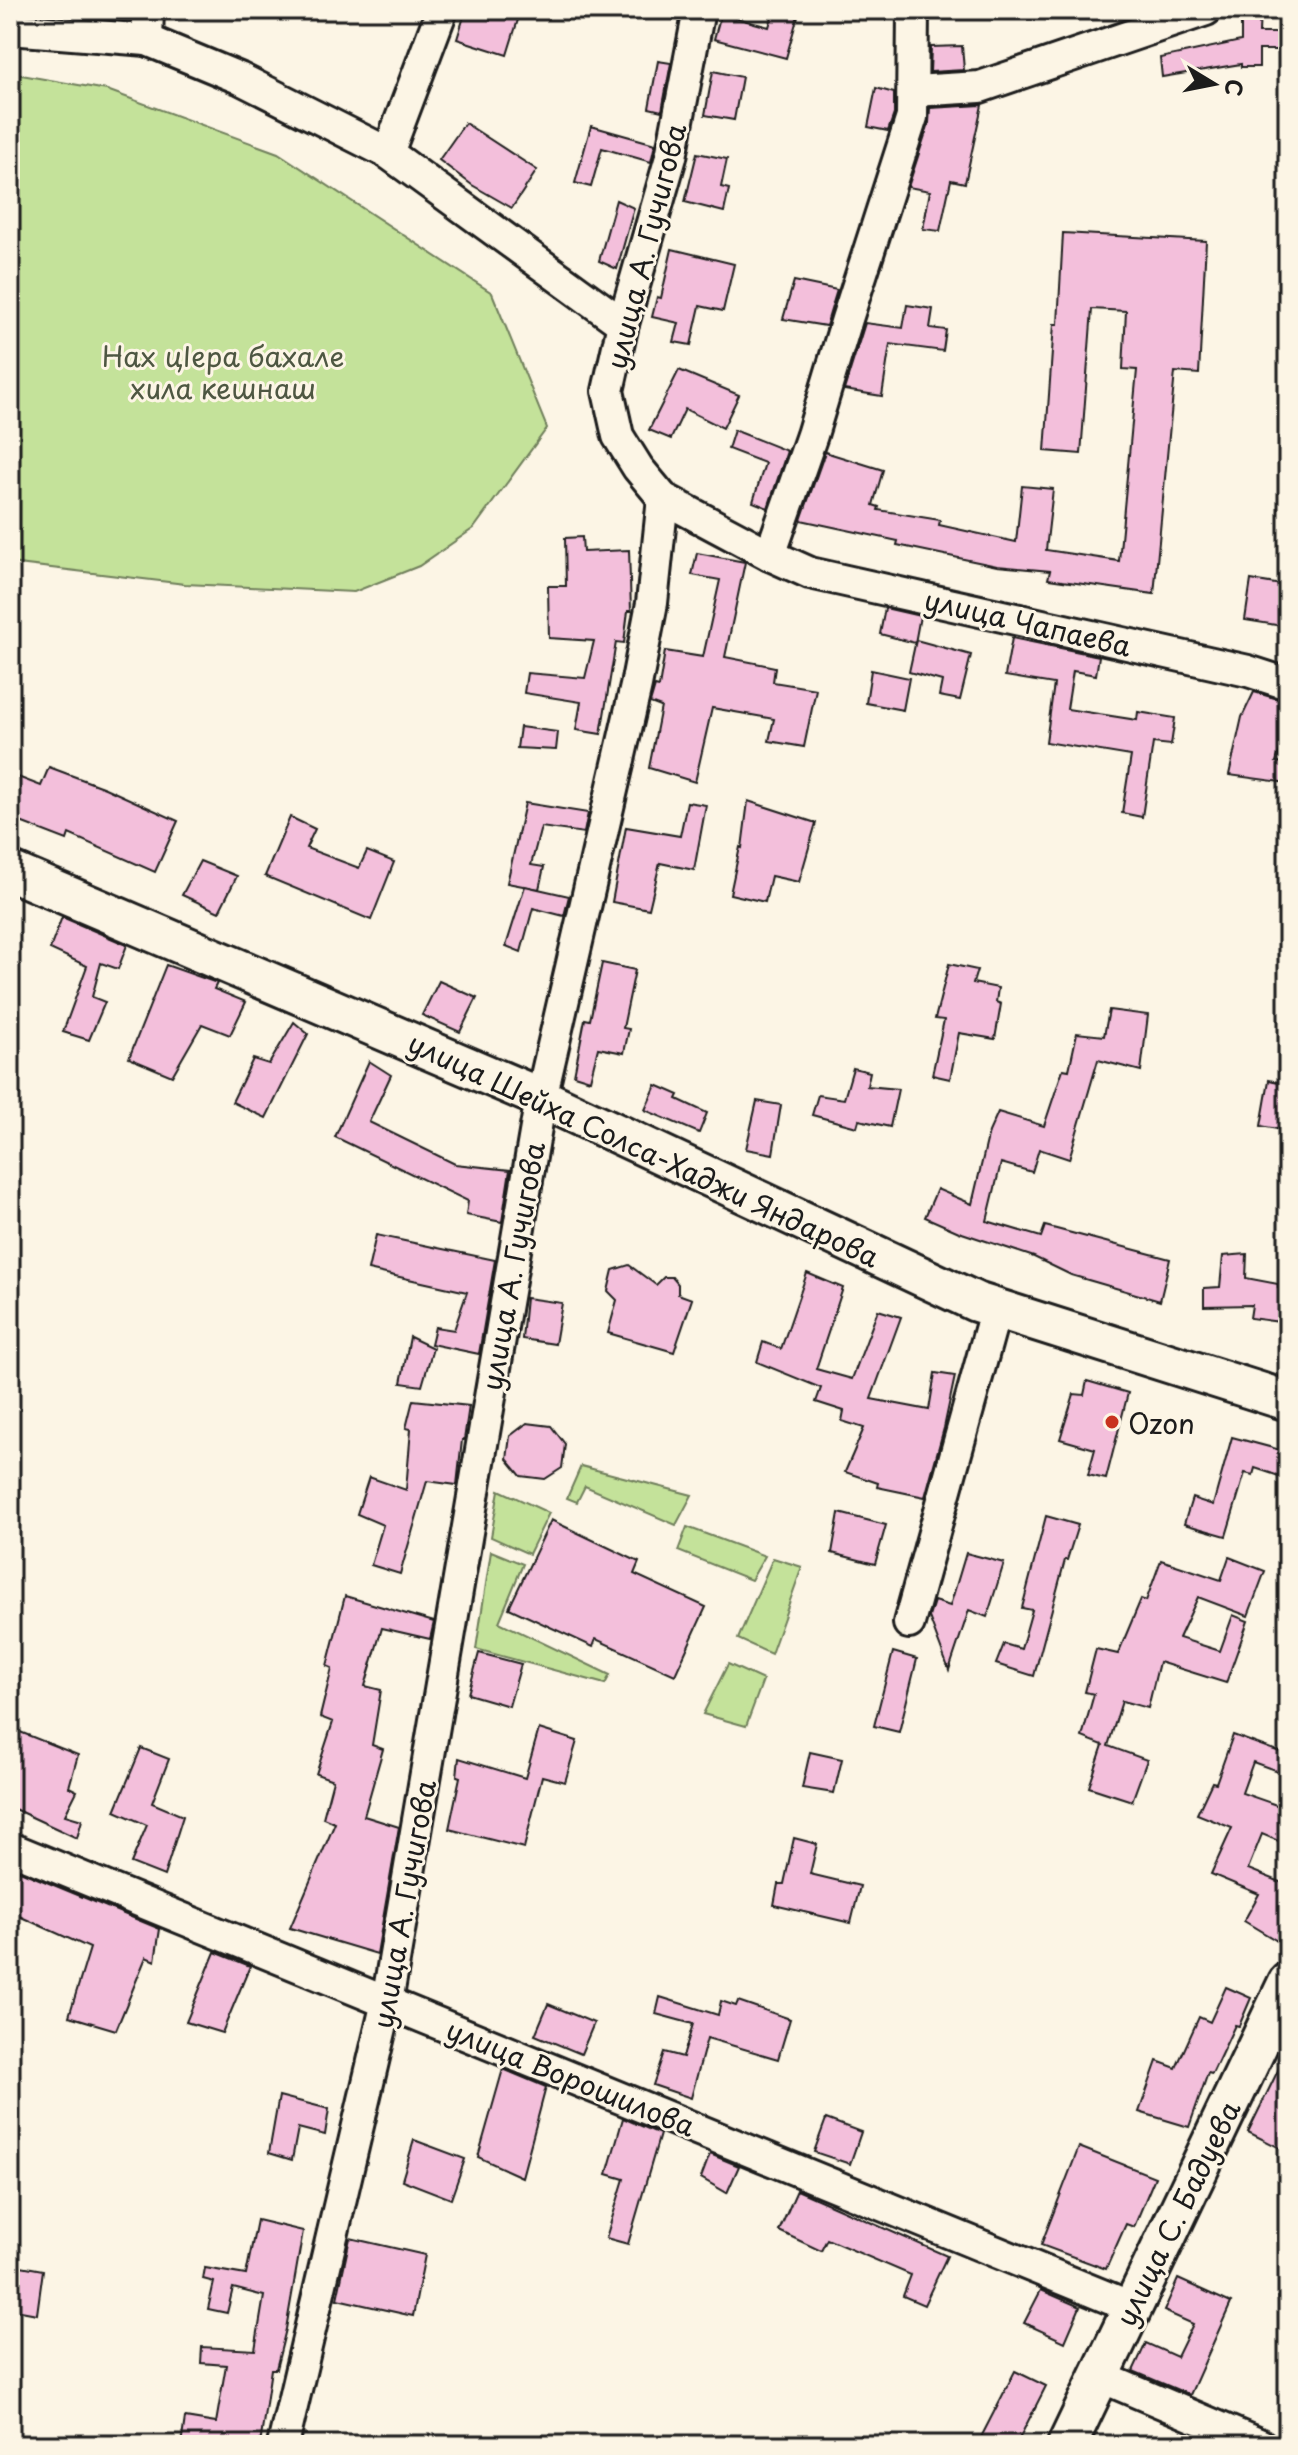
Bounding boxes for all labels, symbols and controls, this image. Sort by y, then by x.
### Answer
north arrow [1174,44,1254,124]
text: С [1217,77,1253,99]
street label: улица А. Гучигова [594,118,696,373]
park label: Нах цIера бахале хила кешнаш [102,334,344,409]
street label: улица Чапаева [920,577,1136,667]
street label: улица Шейха Солса-Хаджи Яндарова [401,1021,887,1278]
street label: улица А. Гучигова [469,1138,555,1394]
place label: Ozon [1128,1401,1195,1444]
marker: Ozon [1103,1413,1121,1431]
street label: улица А. Гучигова [360,1776,446,2032]
street label: улица Ворошилова [440,2007,703,2147]
street label: улица С. Бадуева [1104,2092,1251,2333]

